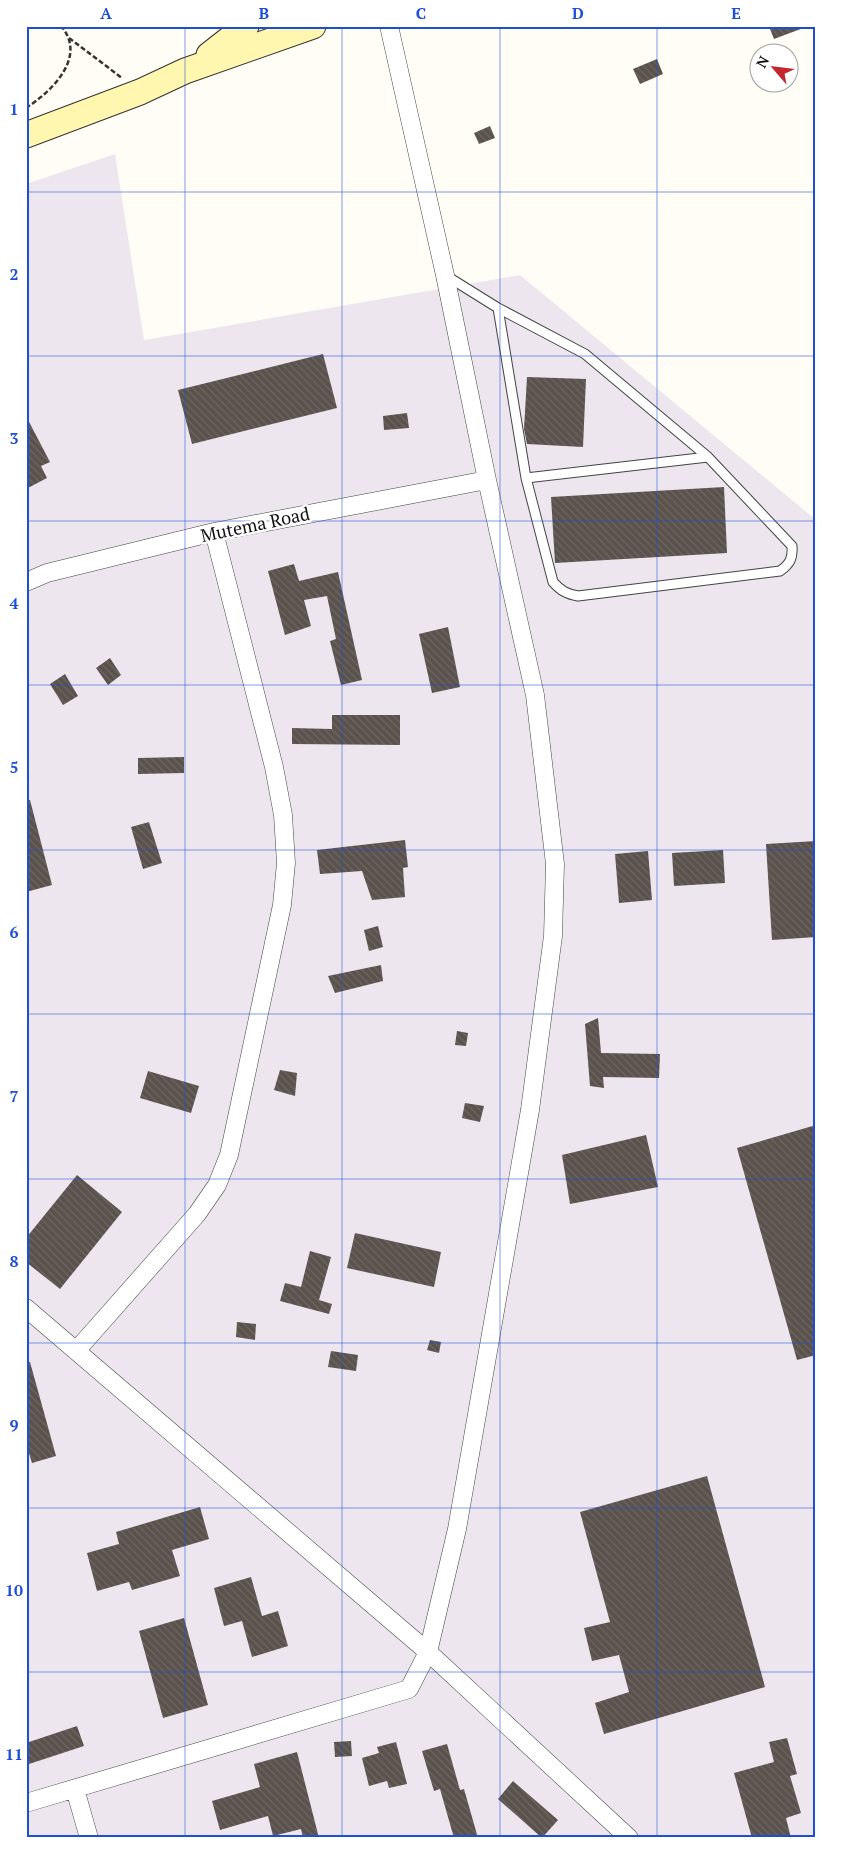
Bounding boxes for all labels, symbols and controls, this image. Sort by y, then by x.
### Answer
text: A [100,2,112,24]
text: B [259,2,269,24]
text: C [416,2,426,24]
text: D [572,2,584,24]
text: E [731,2,741,24]
north arrow [750,42,800,92]
text: N [751,52,773,71]
text: 1 [9,98,19,120]
text: 2 [9,263,19,285]
text: 3 [9,427,19,449]
street label: Mutema Road [198,501,312,547]
text: 4 [9,592,19,614]
text: 5 [9,756,19,778]
text: 6 [9,921,19,943]
text: 7 [9,1085,19,1107]
text: 8 [9,1250,19,1272]
text: 9 [9,1414,19,1436]
text: 10 [5,1579,23,1601]
text: 11 [5,1743,23,1765]

